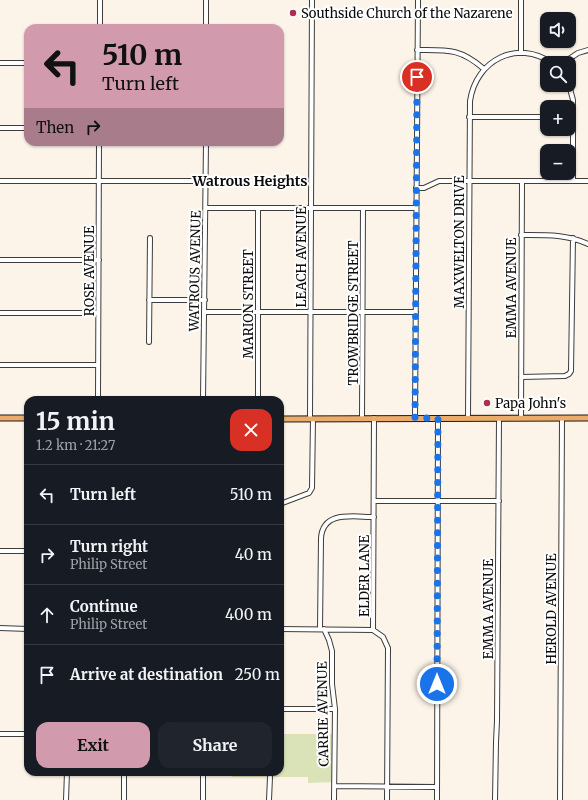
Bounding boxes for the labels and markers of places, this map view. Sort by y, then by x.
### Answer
place label: Southside Church of the Nazarene [301,5,513,22]
marker: Southside Church of the Nazarene [288,8,298,18]
pin [400,60,434,94]
place label: Papa John's [495,395,566,412]
marker: Papa John's [482,398,492,408]

